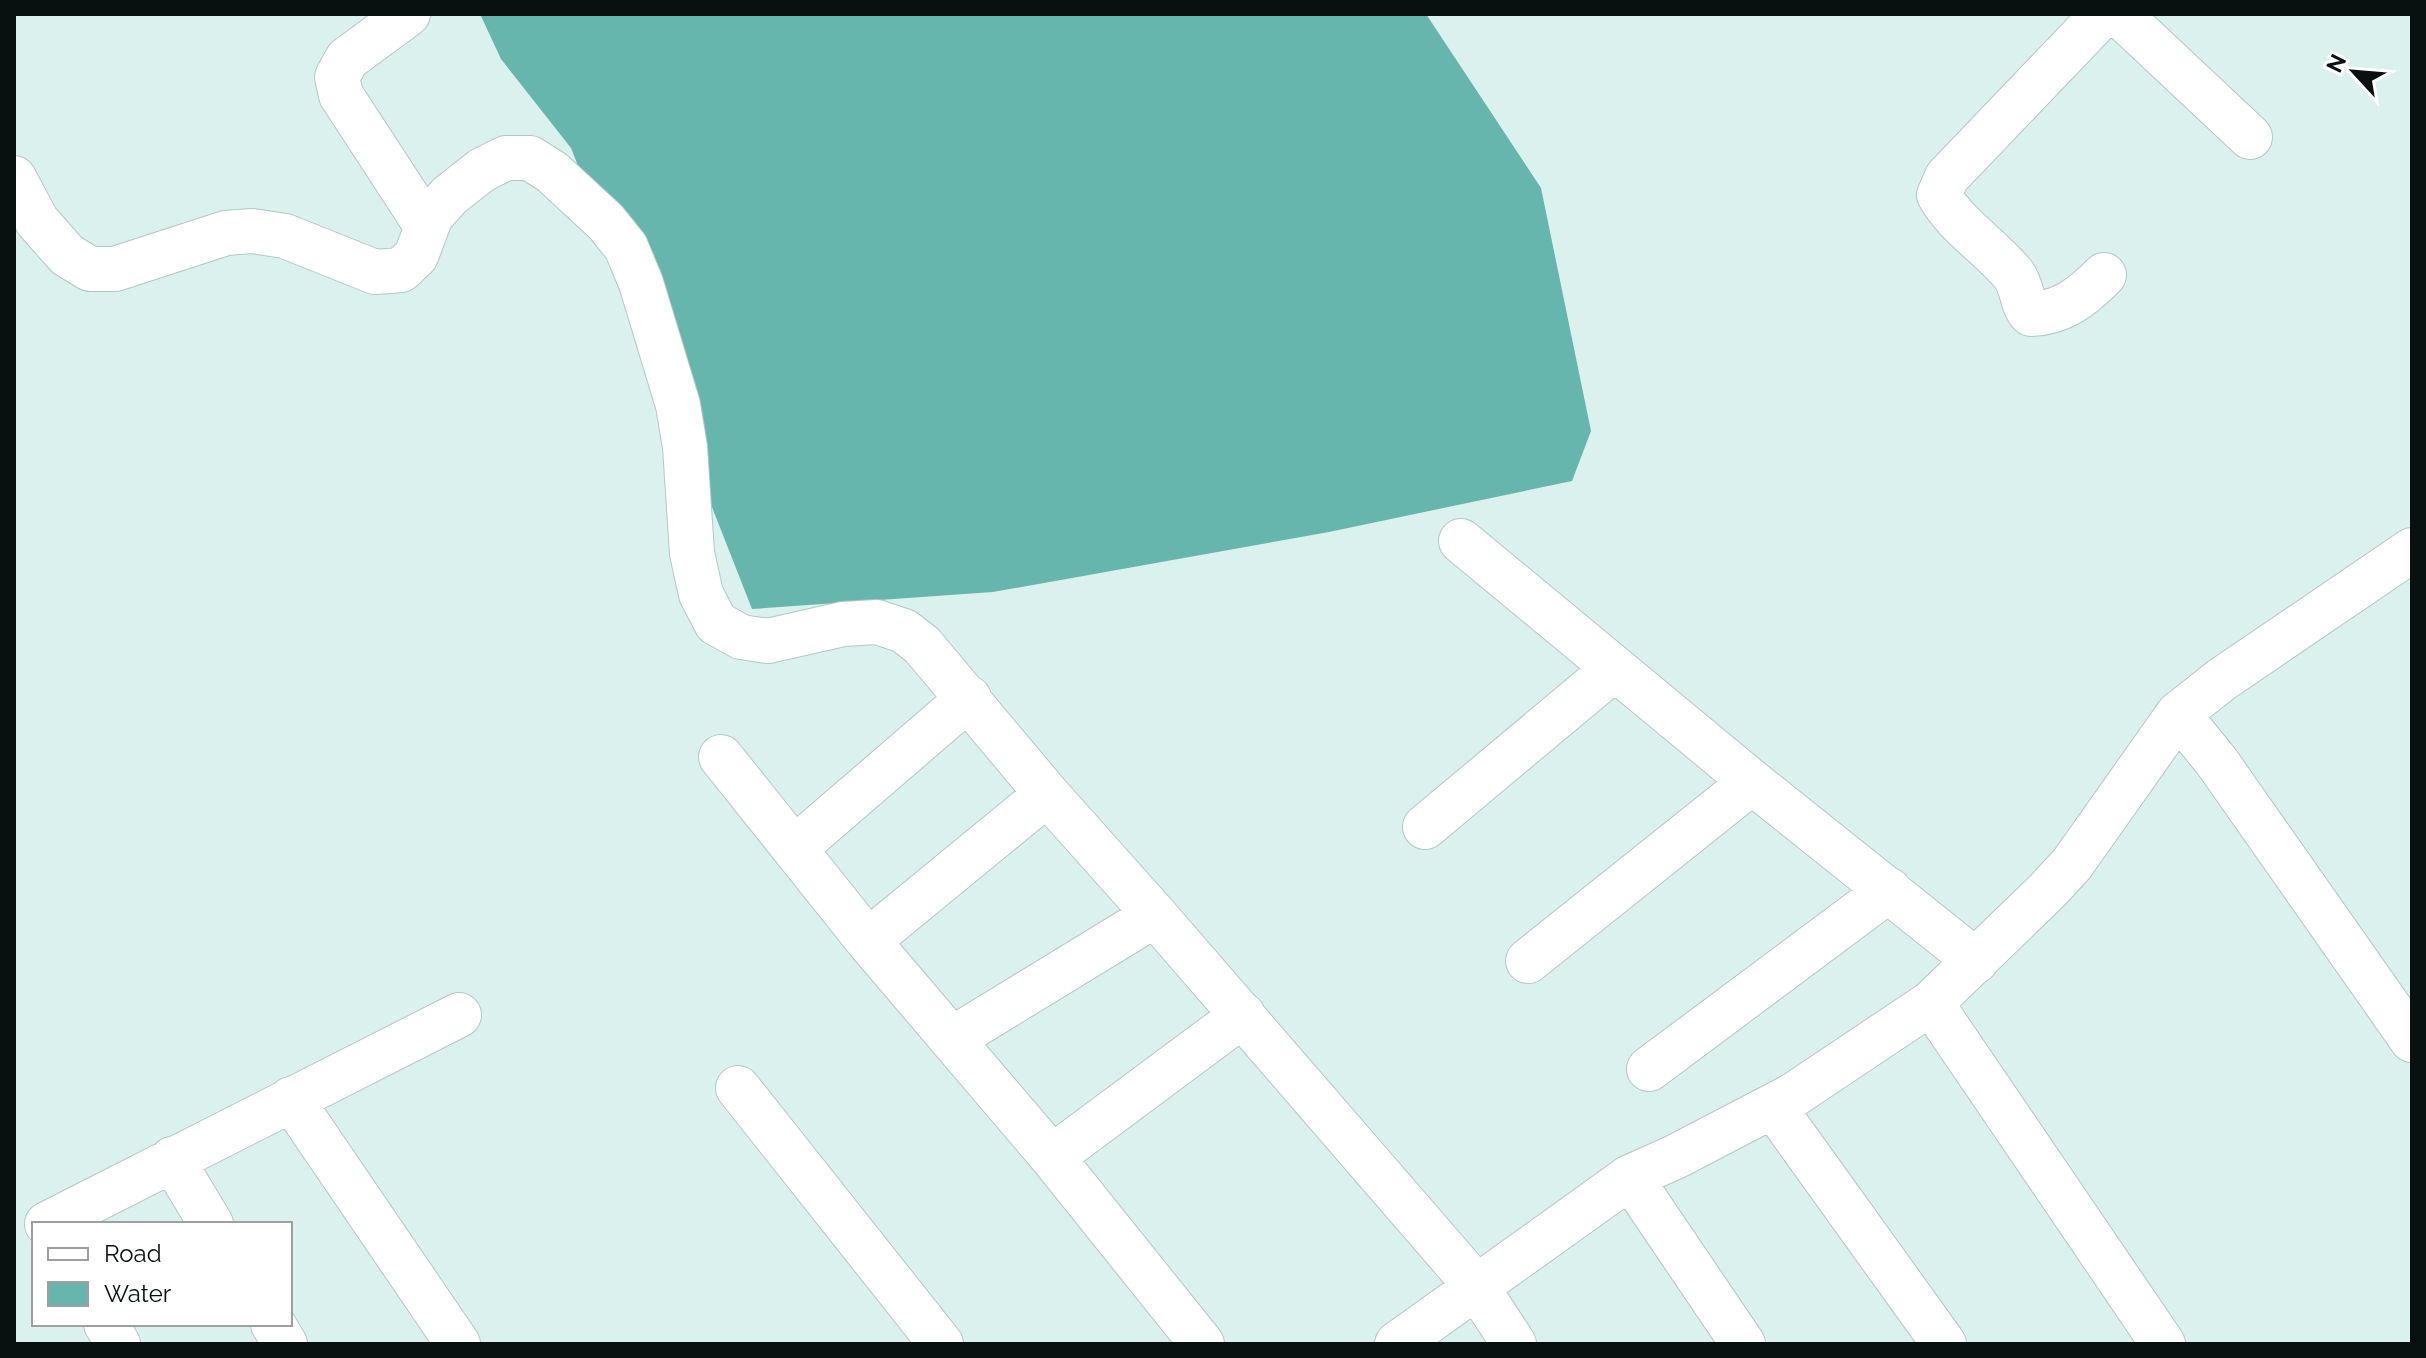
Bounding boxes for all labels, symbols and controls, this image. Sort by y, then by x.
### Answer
north arrow [2314,32,2394,112]
text: N [2321,50,2351,76]
legend [32,1222,292,1326]
text: Road [104,1239,162,1268]
text: Water [104,1279,172,1308]

